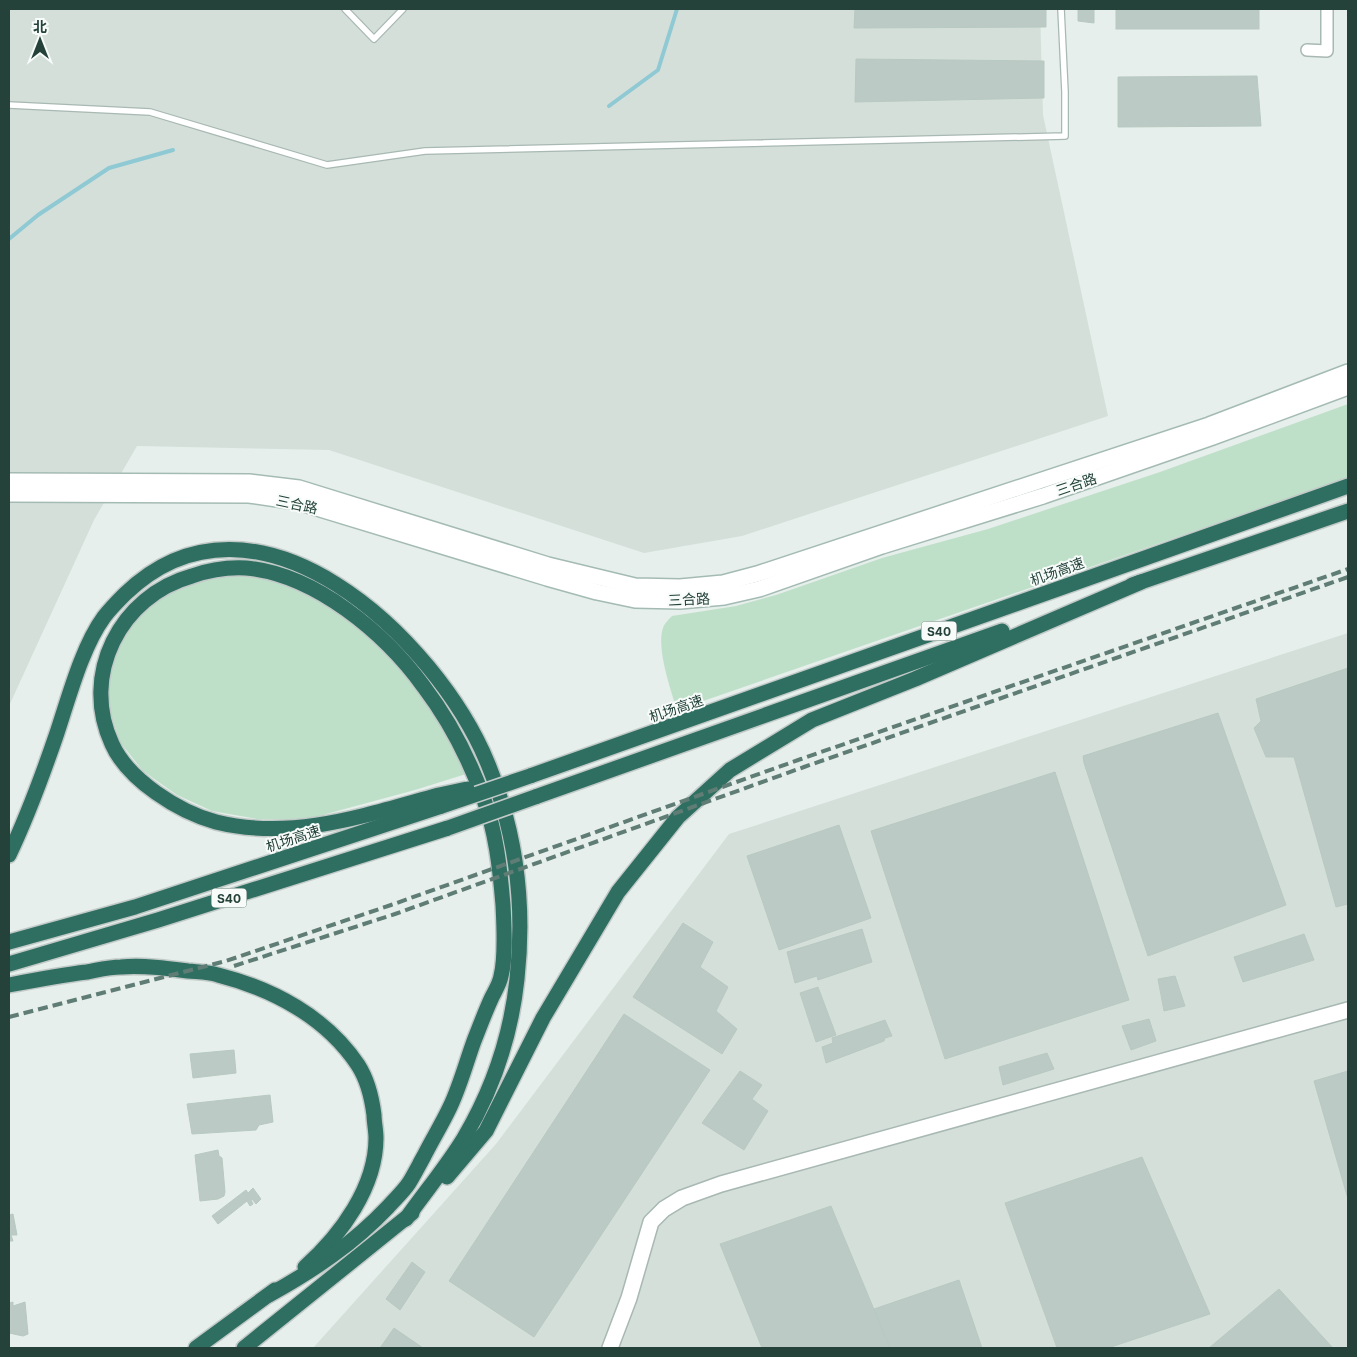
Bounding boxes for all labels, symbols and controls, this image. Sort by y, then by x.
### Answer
north arrow [15,15,65,65]
text: 北 [33,18,47,35]
street label: 三合路 [1053,469,1099,499]
street label: 三合路 [275,491,319,517]
street label: 机场高速 [1028,553,1086,589]
street label: 三合路 [668,589,710,609]
road number: S40 [922,622,956,640]
street label: 机场高速 [647,691,705,725]
street label: 机场高速 [264,821,322,855]
road number: S40 [212,888,246,908]

